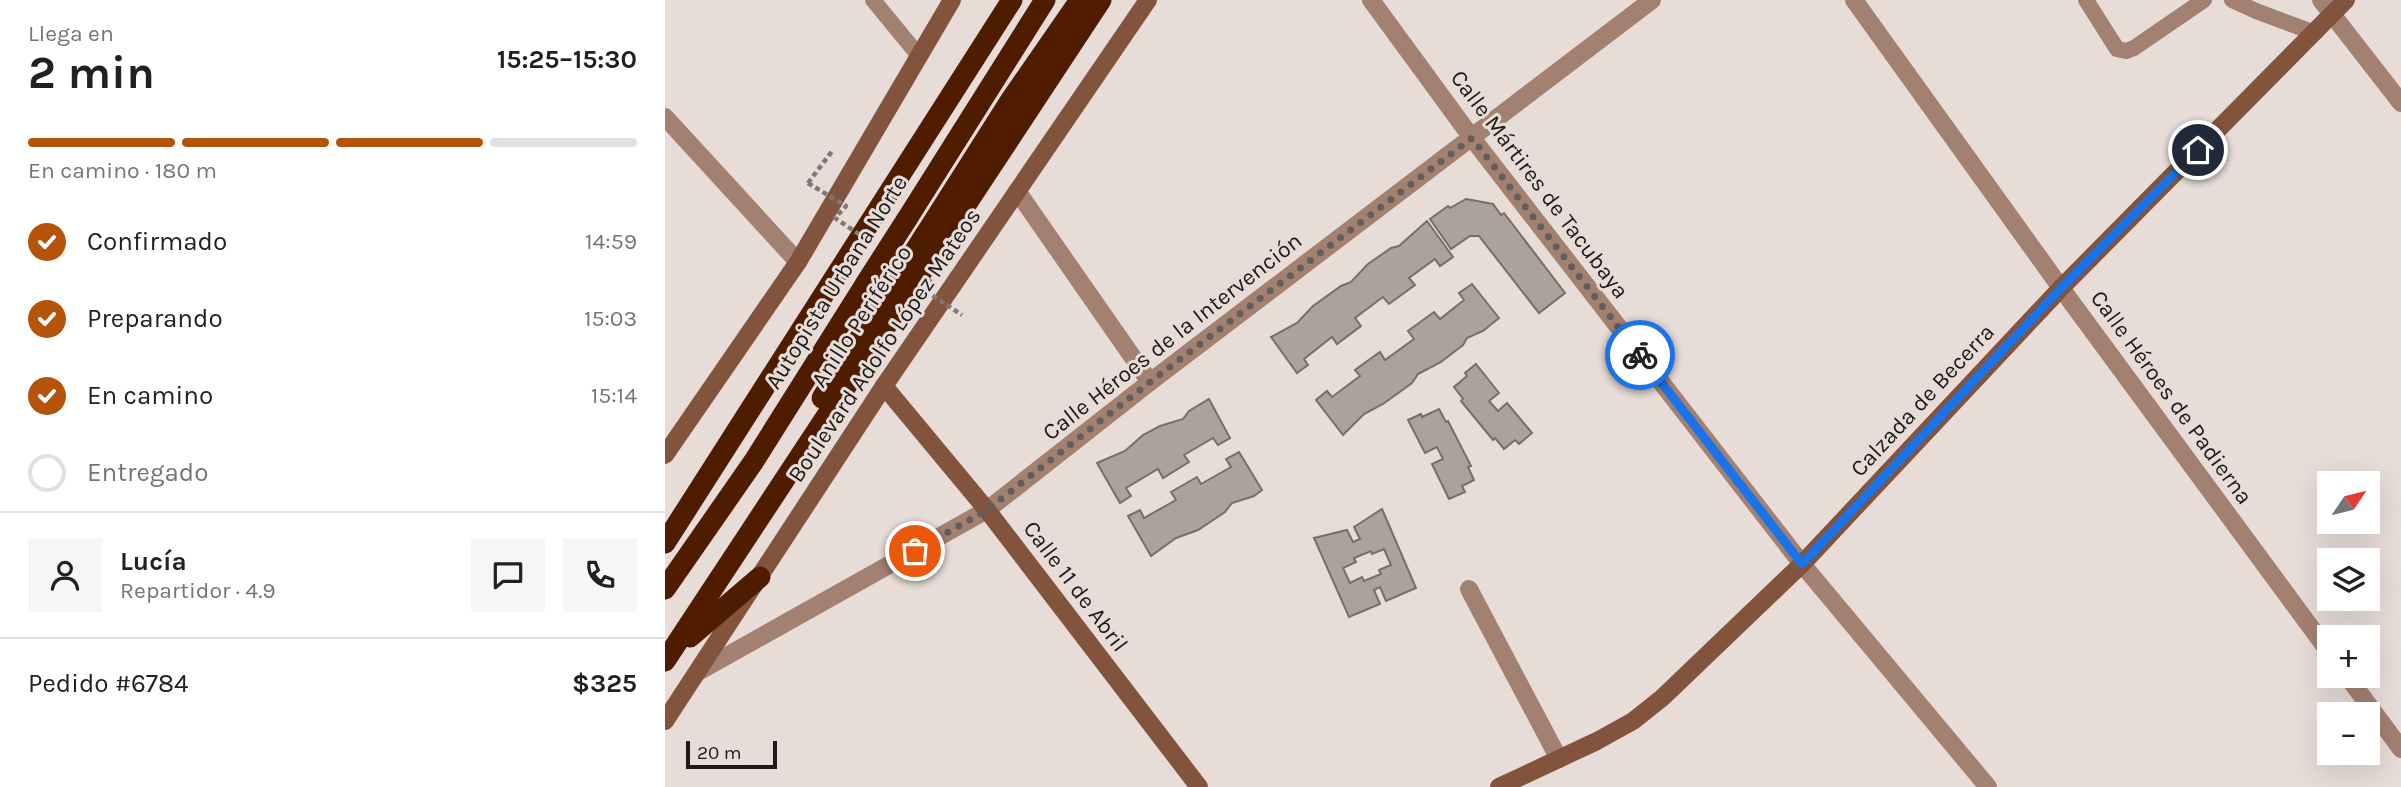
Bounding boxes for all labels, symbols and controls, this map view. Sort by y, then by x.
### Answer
text: Llega en [28,20,114,47]
text: 15:25–15:30 [497,44,637,75]
text: 2 min [28,46,155,100]
street label: Calle Mártires de Tacubaya [1445,65,1634,304]
pin [2168,120,2228,180]
icon: home [2179,131,2217,169]
text: En camino · 180 m [28,157,217,184]
street label: Autopista Urbana Norte [760,171,913,394]
street label: Boulevard Adolfo López Mateos [782,203,986,487]
icon: check [28,223,66,261]
text: Confirmado [87,226,227,257]
street label: Calle Héroes de la Intervención [1037,227,1307,446]
text: 14:59 [585,228,637,255]
street label: Anillo Periférico [805,240,917,392]
street label: Calle Héroes de Padierna [2085,285,2258,510]
icon: check [28,300,66,338]
text: Preparando [87,303,223,334]
text: 15:03 [584,305,637,332]
street label: Calzada de Becerra [1845,319,2000,482]
courier [1605,320,1675,390]
icon: bike [1621,336,1659,374]
icon: check [28,377,66,415]
text: En camino [87,380,213,411]
text: 15:14 [591,382,637,409]
text: Entregado [87,457,208,488]
north arrow [2317,471,2380,534]
map controls [2317,471,2380,765]
street label: Calle 11 de Abril [1018,516,1134,657]
pin [885,521,945,581]
icon: bag [896,532,934,570]
button: person [28,538,102,612]
button: chat [471,538,545,612]
button: phone [563,538,637,612]
text: Lucía [120,546,187,577]
button: layers [2317,548,2380,611]
text: Repartidor · 4.9 [120,577,276,604]
button: + [2317,625,2380,688]
text: Pedido #6784 [28,668,189,699]
text: $325 [572,668,637,699]
button: − [2317,702,2380,765]
scale bar [686,738,777,770]
text: 20 m [697,742,742,764]

